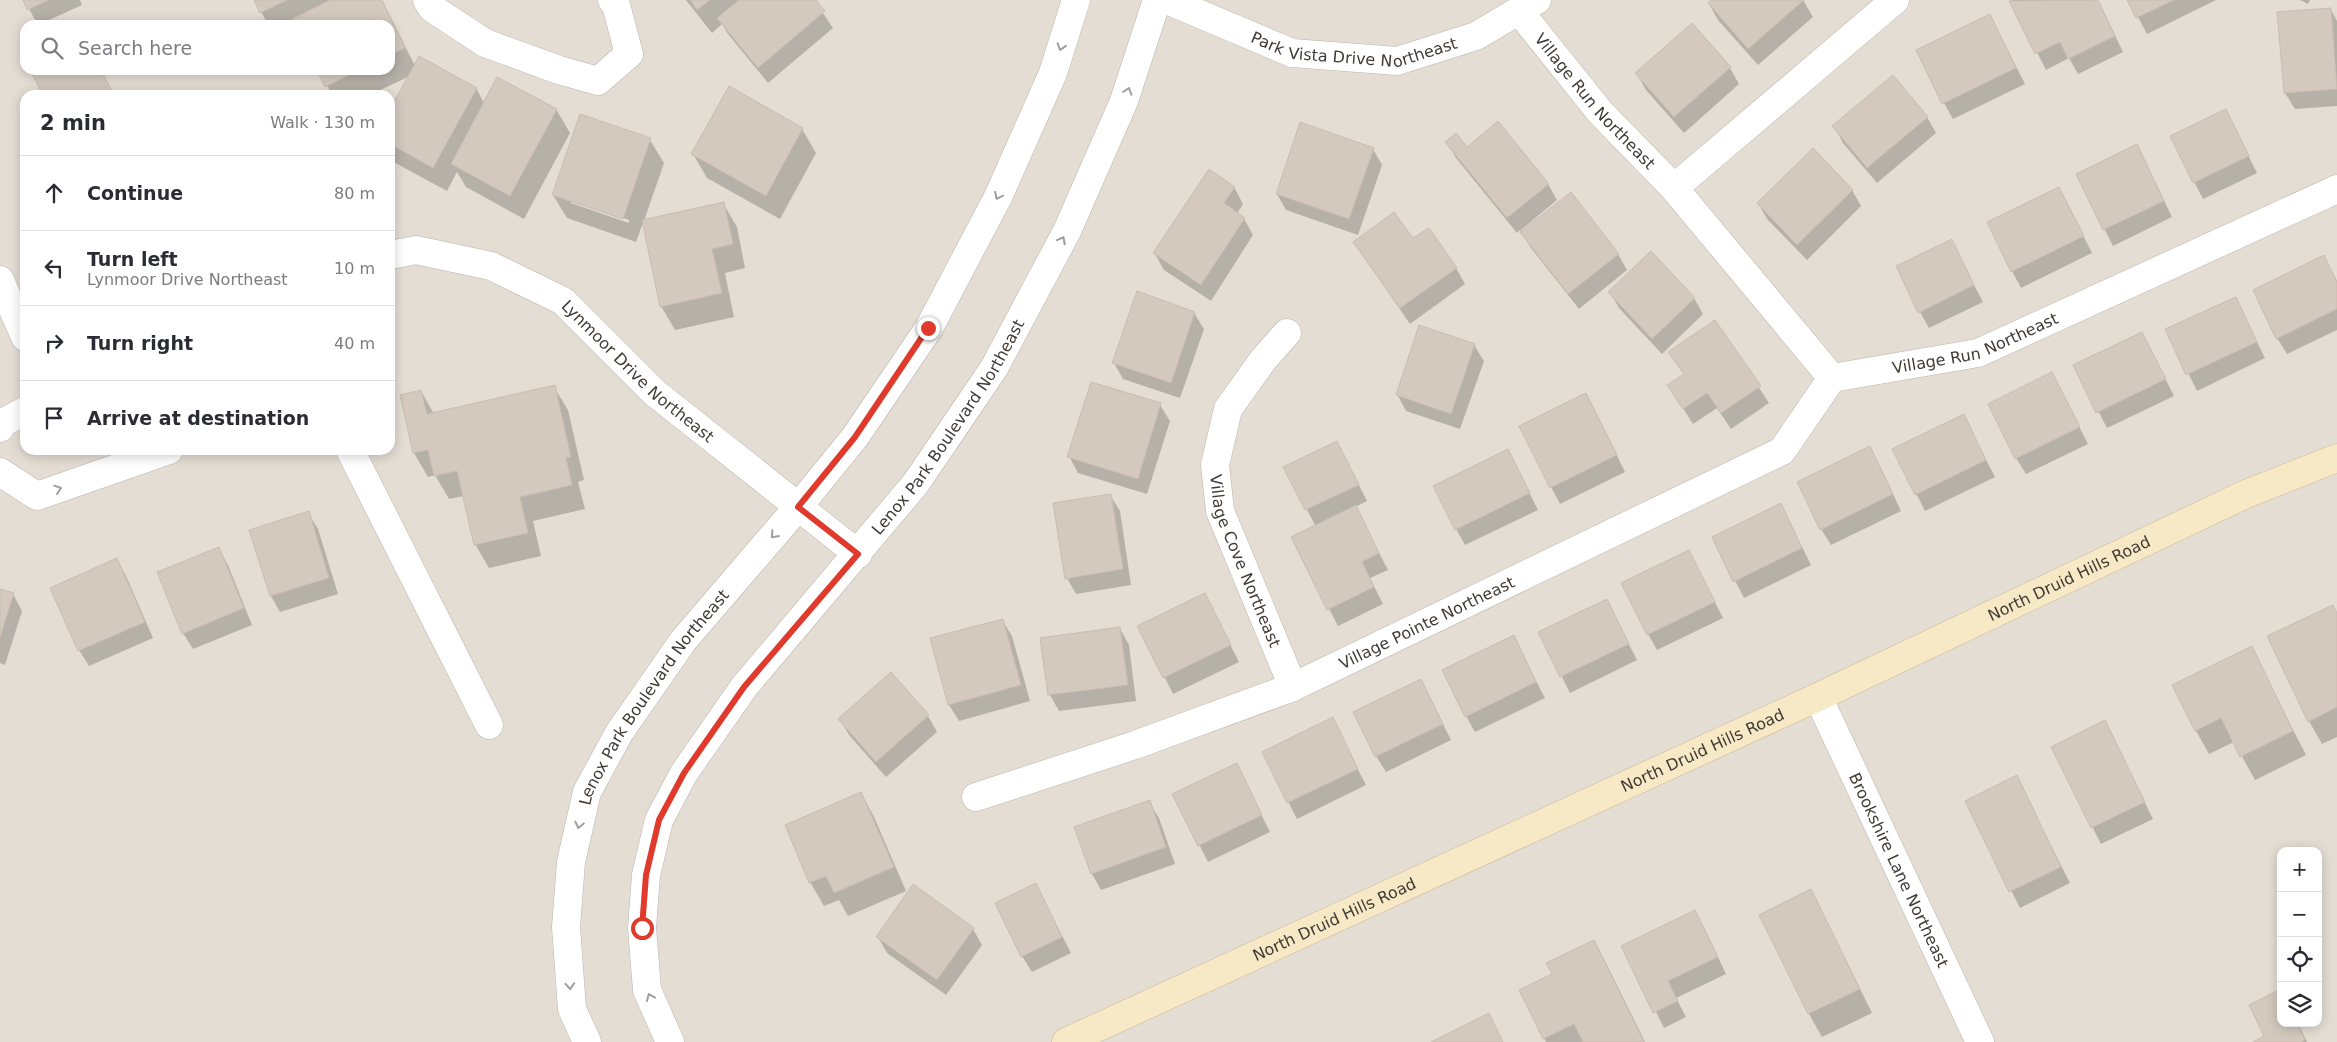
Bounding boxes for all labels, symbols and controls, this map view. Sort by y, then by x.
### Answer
search box [20,20,395,75]
street label: Park Vista Drive Northeast [1248,28,1460,72]
street label: Village Run Northeast [1531,30,1659,173]
icon: search [38,34,66,62]
text: Search here [78,37,192,59]
one-way arrow [1057,42,1067,50]
one-way arrow [1122,88,1132,96]
text: 2 min [40,111,106,135]
text: Walk · 130 m [270,113,375,132]
icon: ahead [40,179,68,207]
text: Continue [87,182,183,204]
text: 80 m [334,184,375,203]
one-way arrow [994,191,1004,200]
one-way arrow [1056,236,1066,245]
text: Turn left [87,248,178,270]
icon: left [40,254,68,282]
text: 10 m [334,259,375,278]
text: Lynmoor Drive Northeast [87,270,288,289]
street label: Lynmoor Drive Northeast [558,296,718,446]
street label: Village Run Northeast [1891,309,2061,378]
street label: Lenox Park Boulevard Northeast [868,316,1028,539]
route end [917,317,940,340]
icon: right [40,329,68,357]
text: Turn right [87,332,193,354]
text: 40 m [334,334,375,353]
icon: arrive [40,404,68,432]
text: Arrive at destination [87,407,309,429]
street label: Village Cove Northeast [1206,474,1284,650]
one-way arrow [53,485,62,495]
one-way arrow [771,529,780,538]
street label: North Druid Hills Road [1985,532,2153,625]
street label: Village Pointe Northeast [1336,573,1518,673]
street label: Lenox Park Boulevard Northeast [575,586,733,807]
street label: North Druid Hills Road [1618,705,1787,796]
street label: Brookshire Lane Northeast [1845,770,1953,971]
one-way arrow [574,821,585,830]
map controls [2277,847,2322,1027]
button: + [2277,847,2322,892]
street label: North Druid Hills Road [1250,874,1419,965]
button: − [2277,892,2322,937]
route start [631,917,654,940]
button: locate [2277,937,2322,982]
button: layers [2277,982,2322,1027]
one-way arrow [565,983,576,991]
one-way arrow [646,993,657,1002]

